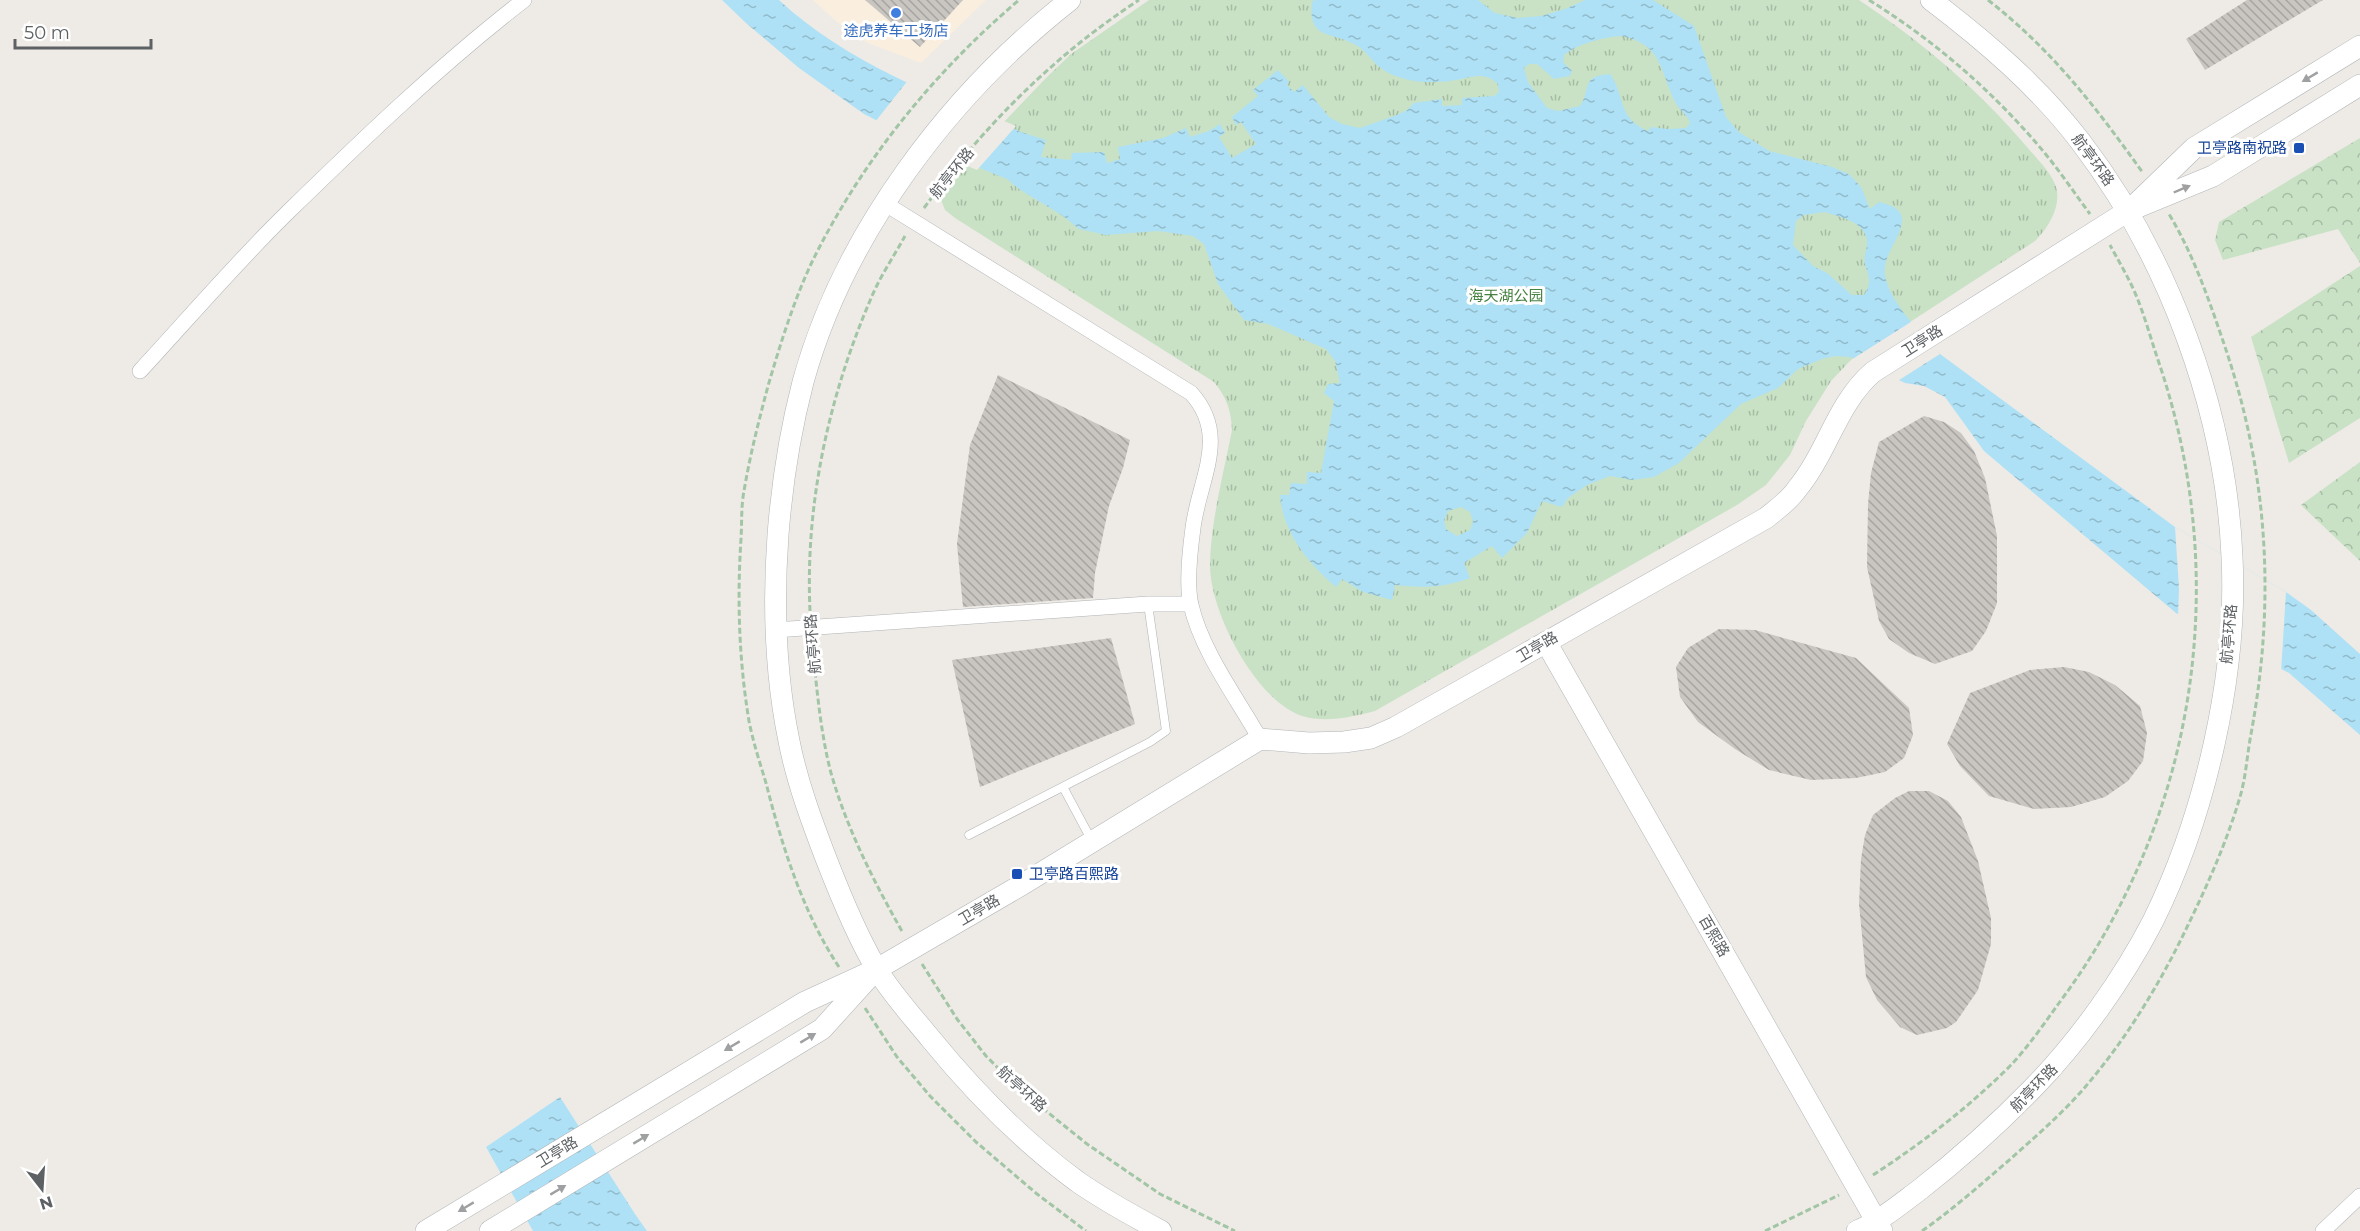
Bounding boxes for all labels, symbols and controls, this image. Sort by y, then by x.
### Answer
marker: 途虎养车工场店 [889,6,903,20]
scale bar [15,12,152,50]
place label: 途虎养车工场店 [843,21,949,40]
text: 50 m [24,22,70,44]
one-way arrow [2302,71,2318,82]
street label: 航亭环路 [2068,130,2119,190]
place label: 卫亭路南祝路 [2197,138,2287,157]
marker: 卫亭路南祝路 [2292,141,2306,155]
street label: 航亭环路 [925,143,978,202]
one-way arrow [2173,184,2191,193]
park label: 海天湖公园 [1468,286,1544,305]
street label: 卫亭路 [1898,321,1946,361]
street label: 航亭环路 [2216,603,2241,665]
street label: 航亭环路 [800,613,825,675]
street label: 卫亭路 [1513,627,1561,666]
place label: 卫亭路百熙路 [1029,864,1119,883]
marker: 卫亭路百熙路 [1010,867,1024,881]
street label: 卫亭路 [955,890,1003,929]
street label: 百熙路 [1695,912,1734,960]
one-way arrow [800,1032,816,1043]
one-way arrow [724,1040,740,1051]
street label: 航亭环路 [2006,1059,2061,1116]
street label: 航亭环路 [994,1061,1051,1116]
street label: 卫亭路 [533,1132,581,1171]
one-way arrow [633,1134,650,1144]
north arrow [12,1159,72,1219]
one-way arrow [550,1184,566,1195]
text: N [37,1192,55,1214]
one-way arrow [458,1201,474,1212]

